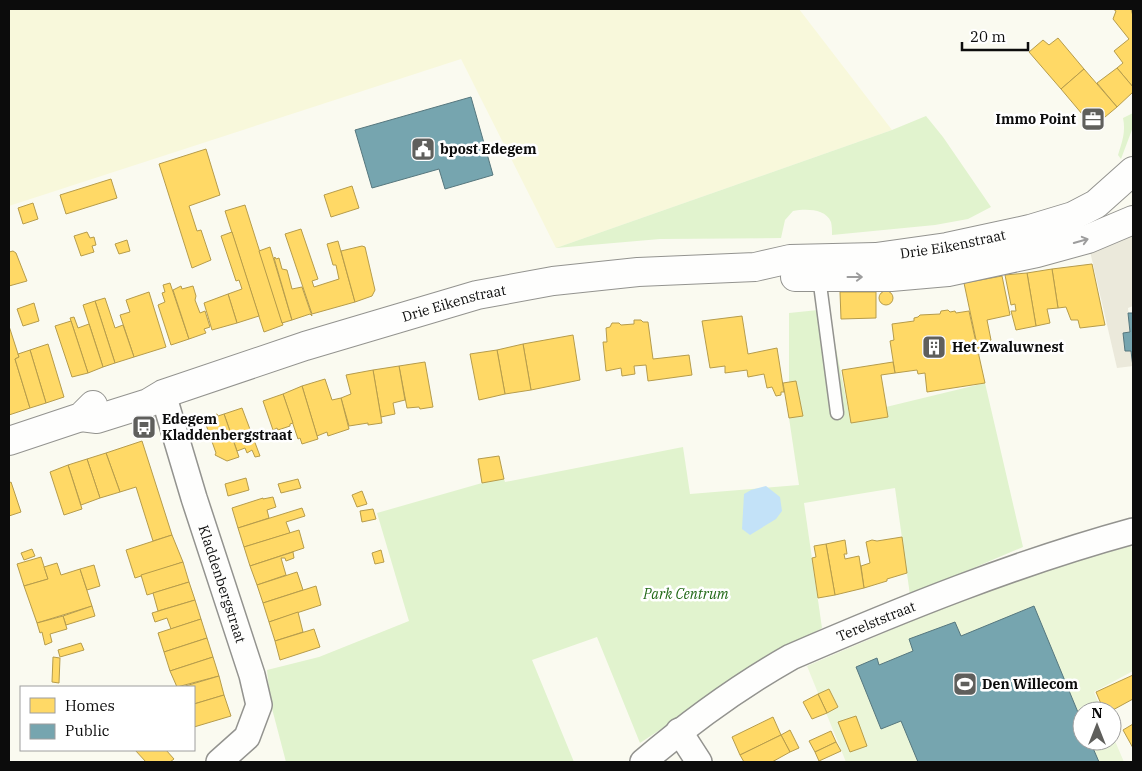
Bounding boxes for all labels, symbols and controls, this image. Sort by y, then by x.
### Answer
scale bar [962,20,1028,52]
text: 20 m [970,27,1006,46]
office icon: Immo Point [1080,106,1106,132]
place label: Immo Point [996,110,1076,128]
public building icon: bpost Edegem [410,136,436,162]
place label: bpost Edegem [440,140,537,158]
street label: Drie Eikenstraat [899,226,1007,263]
one-way arrow [1073,236,1089,245]
one-way arrow [846,272,863,282]
street label: Drie Eikenstraat [400,281,507,326]
building icon: Het Zwaluwnest [921,334,947,360]
place label: Het Zwaluwnest [952,338,1064,356]
place label: Edegem Kladdenbergstraat [162,410,292,444]
bus stop icon: Edegem Kladdenbergstraat [131,414,157,440]
street label: Kladdenbergstraat [194,523,250,645]
park label: Park Centrum [642,585,729,603]
street label: Terelststraat [834,597,918,645]
sports icon: Den Willecom [952,671,978,697]
place label: Den Willecom [982,675,1078,693]
legend [20,686,195,751]
text: Homes [65,696,115,715]
north arrow [1072,701,1122,751]
text: N [1091,704,1103,722]
text: Public [65,721,110,740]

